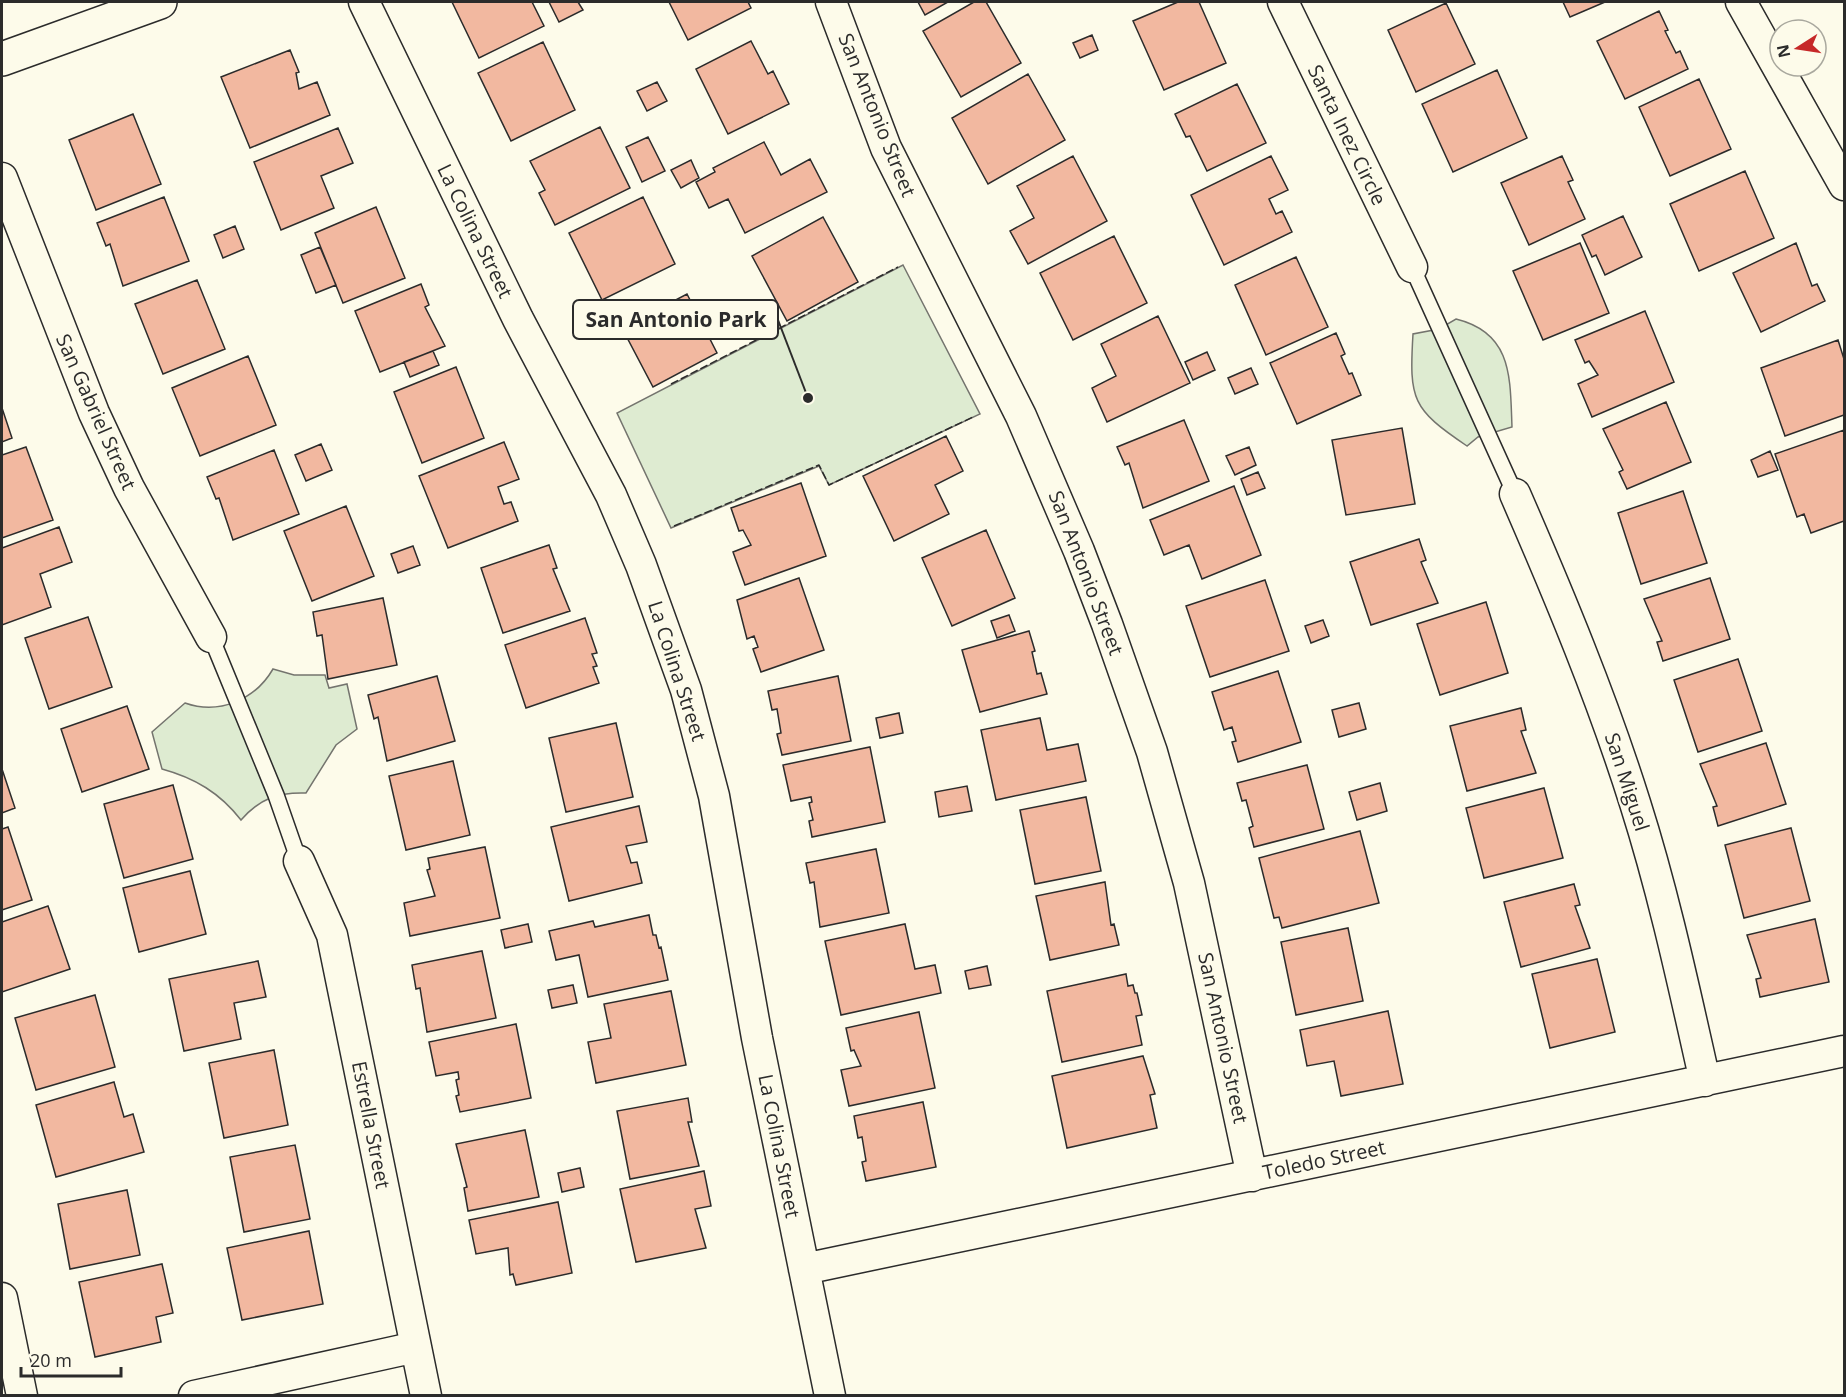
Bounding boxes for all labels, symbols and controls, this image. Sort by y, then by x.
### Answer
north arrow [1768,18,1828,78]
street label: San Antonio Street [832,29,923,201]
text: N [1771,42,1795,60]
street label: Santa Inez Circle [1302,60,1393,210]
street label: La Colina Street [431,159,520,302]
callout: San Antonio Park [573,300,778,339]
text: San Antonio Park [585,305,767,333]
street label: San Gabriel Street [50,330,143,494]
street label: San Antonio Street [1043,487,1130,659]
street label: La Colina Street [642,597,713,744]
street label: San Miguel [1599,729,1656,835]
street label: San Antonio Street [1192,950,1255,1126]
street label: Estrella Street [346,1059,397,1191]
street label: La Colina Street [752,1072,807,1220]
street label: Toledo Street [1260,1133,1388,1186]
scale bar [21,1340,122,1378]
text: 20 m [30,1348,72,1372]

